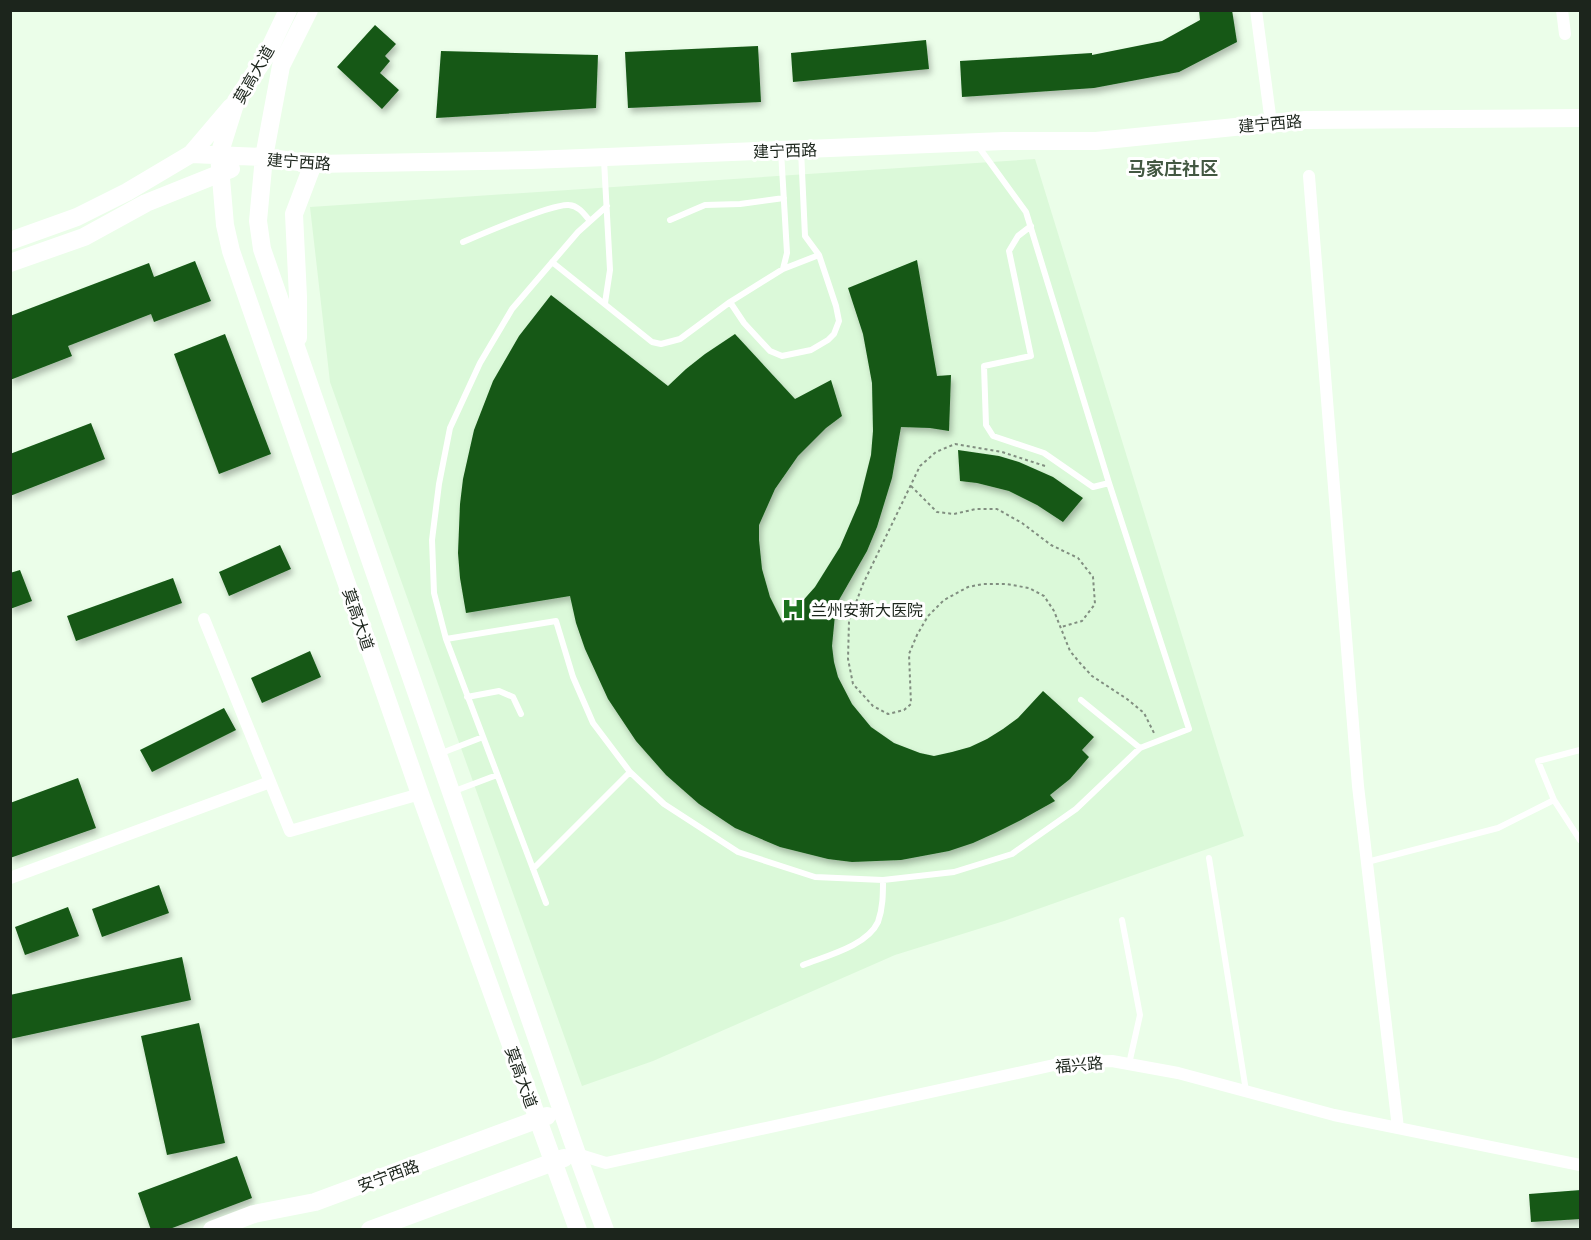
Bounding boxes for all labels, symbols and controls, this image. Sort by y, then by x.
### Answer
street label: 莫高大道 [229,42,277,106]
street label: 建宁西路 [1237,111,1303,135]
street label: 建宁西路 [753,139,817,161]
street label: 建宁西路 [266,149,332,173]
district label: 马家庄社区 [1128,157,1218,179]
street label: 莫高大道 [340,586,378,652]
hospital icon: 兰州安新大医院 [780,596,806,622]
place label: 兰州安新大医院 [811,600,923,619]
street label: 莫高大道 [502,1044,542,1110]
street label: 福兴路 [1054,1052,1104,1076]
street label: 安宁西路 [355,1155,421,1195]

